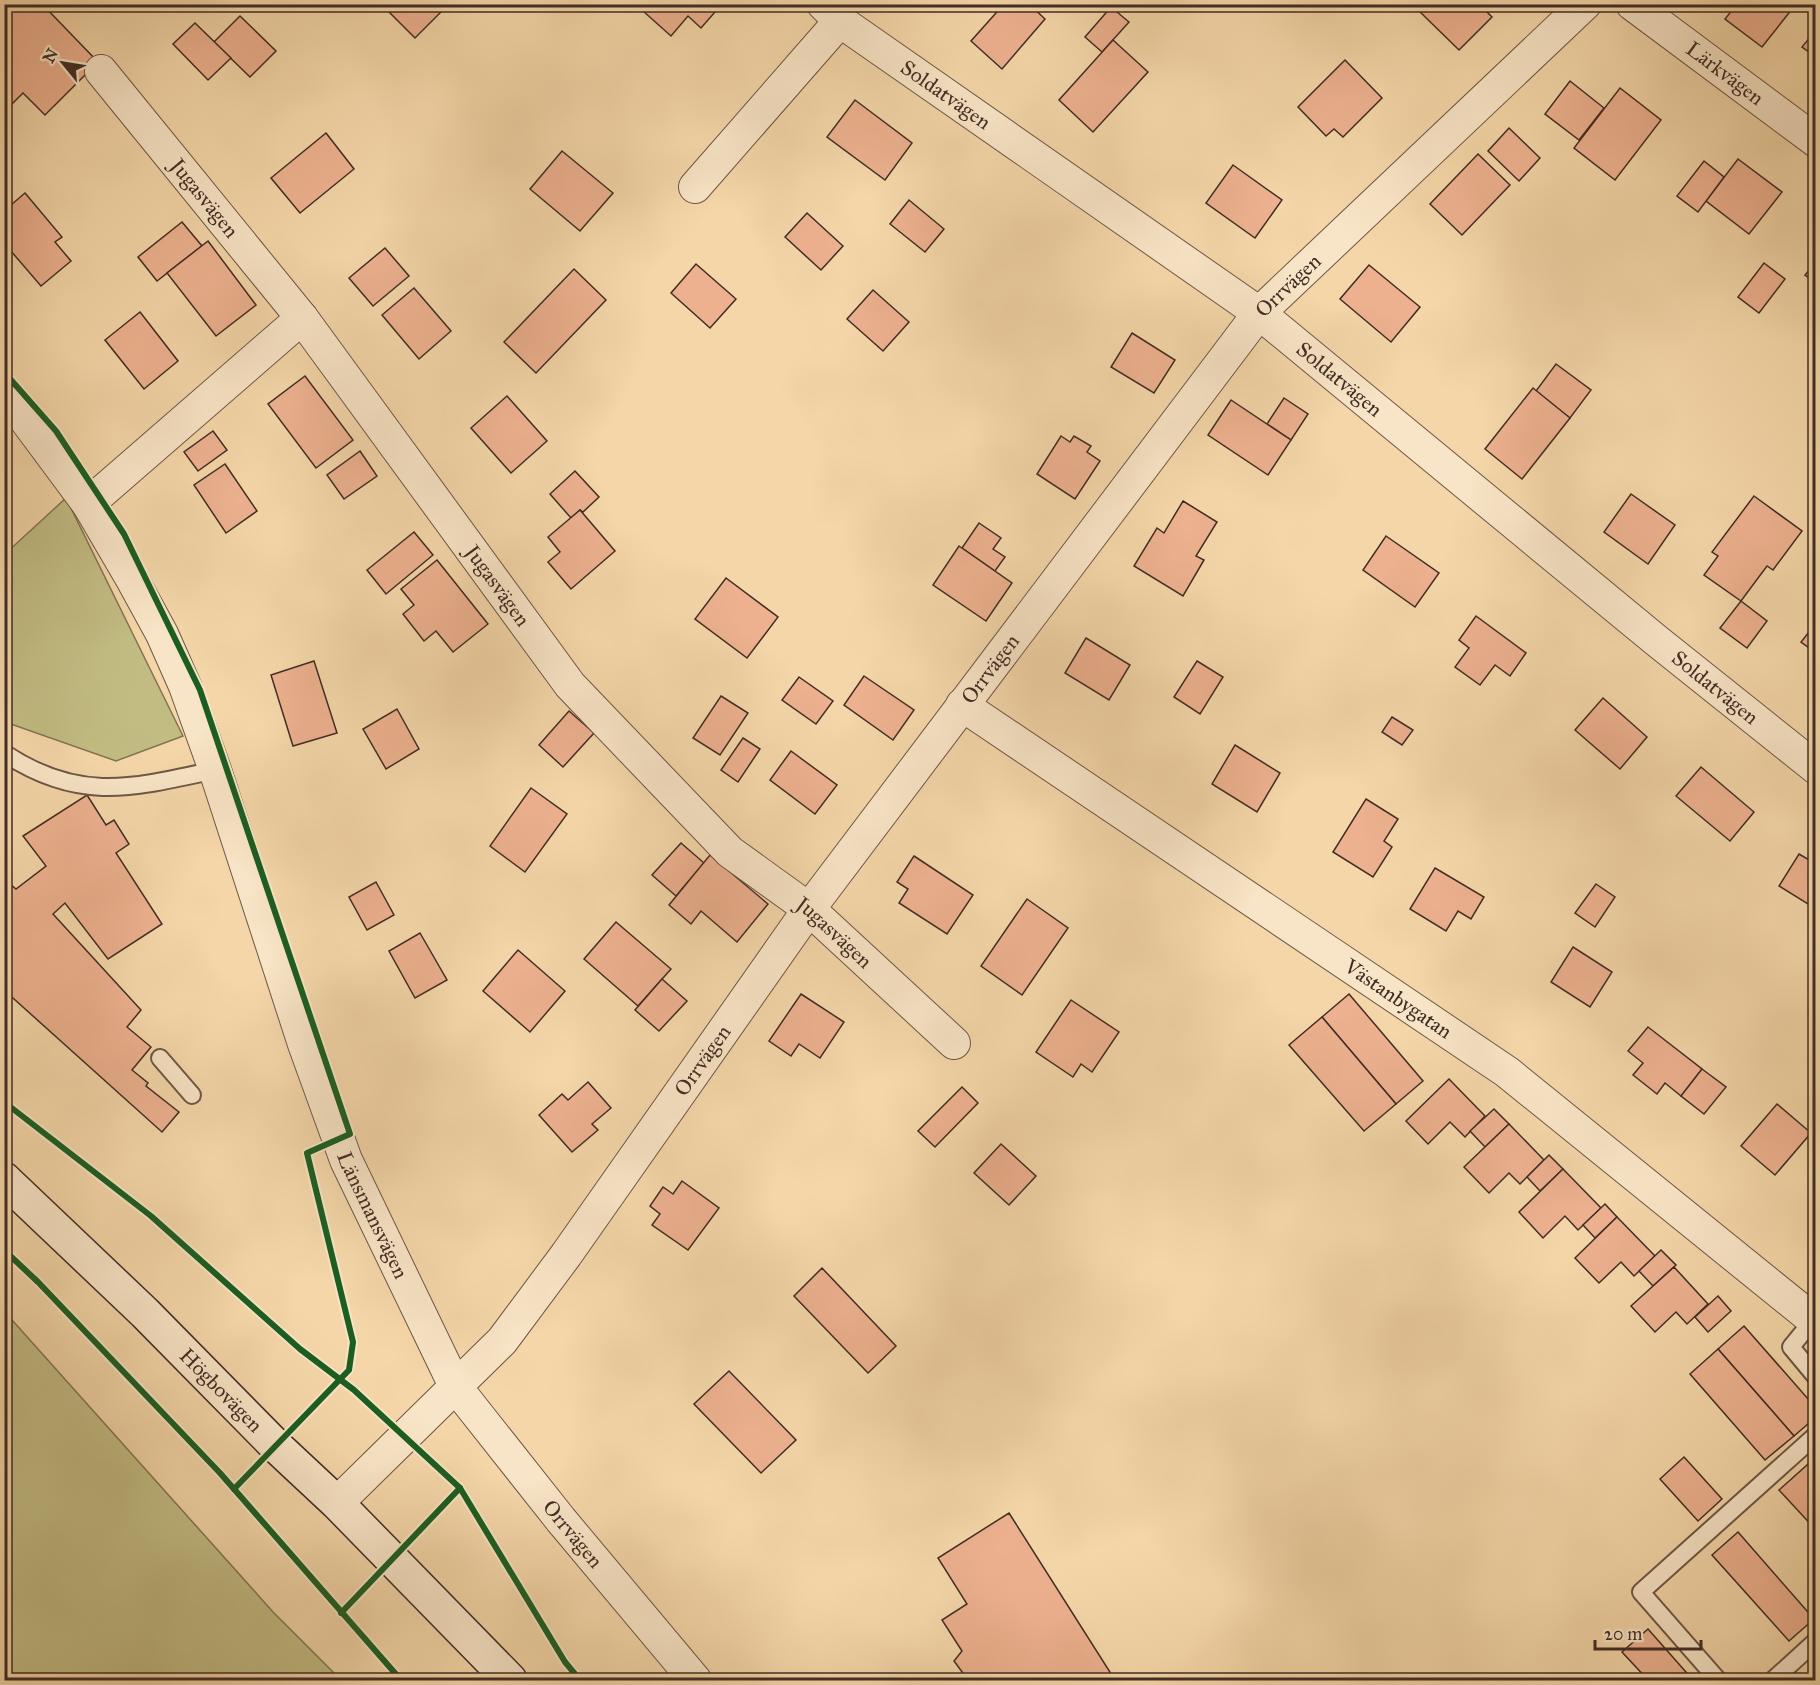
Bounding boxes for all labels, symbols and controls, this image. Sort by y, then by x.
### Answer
north arrow [33,33,93,93]
street label: Lärkvägen [1681,36,1769,111]
text: N [39,45,62,66]
street label: Soldatvägen [896,54,996,135]
street label: Jugasvägen [163,152,244,243]
street label: Orrvägen [1250,248,1326,323]
street label: Soldatvägen [1291,336,1388,422]
street label: Jugasvägen [458,538,536,632]
street label: Orrvägen [955,629,1025,709]
street label: Soldatvägen [1666,645,1764,730]
street label: Jugasvägen [789,890,878,974]
street label: Västanbygatan [1339,953,1457,1044]
street label: Orrvägen [669,1020,736,1101]
street label: Länsmansvägen [331,1148,414,1283]
street label: Högbovägen [174,1343,268,1438]
street label: Orrvägen [537,1495,609,1573]
scale bar [1595,1613,1702,1651]
text: 20 m [1604,1623,1642,1645]

